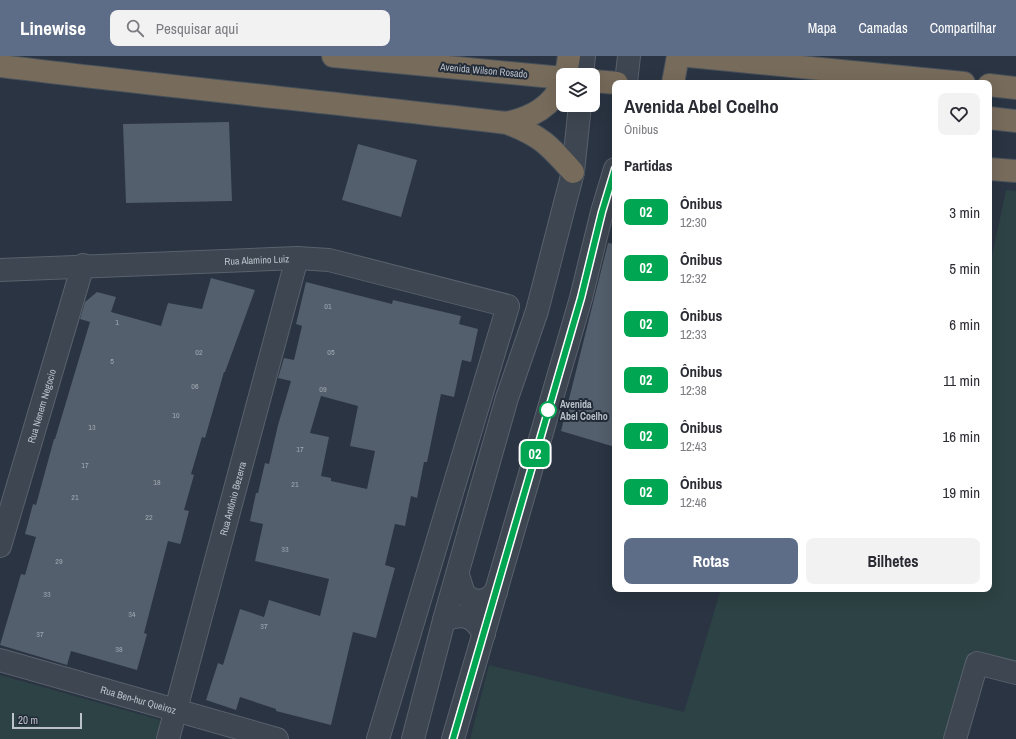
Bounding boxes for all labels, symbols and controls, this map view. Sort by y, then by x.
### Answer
search box [110,10,390,46]
text: Linewise [20,15,86,41]
icon: search [124,17,146,39]
text: Pesquisar aqui [156,18,239,39]
text: Mapa [808,19,837,37]
text: Camadas [859,19,908,37]
text: Compartilhar [930,19,996,37]
street label: Avenida Wilson Rosado [439,60,529,81]
map controls [556,68,600,112]
button: layers [556,68,600,112]
text: Avenida Abel Coelho [624,93,779,119]
button: heart [938,93,980,135]
text: Ônibus [624,121,658,138]
text: Partidas [624,155,673,176]
text: Ônibus [680,193,722,214]
text: 3 min [949,202,980,223]
text: 02 [640,203,652,221]
text: 12:30 [680,214,707,231]
text: Ônibus [680,249,722,270]
street label: Rua Alamino Luiz [224,252,289,268]
text: 5 min [949,258,980,279]
text: 02 [640,259,652,277]
text: 12:32 [680,270,707,287]
house number: 01 [324,301,332,311]
text: Ônibus [680,305,722,326]
text: 6 min [949,314,980,335]
text: 02 [640,315,652,333]
house number: 1 [115,317,119,327]
text: 12:33 [680,326,707,343]
house number: 02 [195,347,203,357]
house number: 05 [327,347,335,357]
house number: 5 [110,356,114,366]
text: Ônibus [680,361,722,382]
street label: Rua Nenem Negocio [25,367,59,445]
text: 11 min [943,370,980,391]
text: 02 [640,371,652,389]
house number: 06 [191,381,199,391]
text: 12:38 [680,382,707,399]
house number: 09 [319,384,327,394]
place label: Avenida Abel Coelho [560,398,608,423]
marker: Avenida Abel Coelho [539,401,557,419]
house number: 10 [172,410,180,420]
text: Ônibus [680,417,722,438]
house number: 13 [88,422,96,432]
text: 16 min [942,426,980,447]
text: 02 [640,427,652,445]
text: 12:43 [680,438,707,455]
line badge: 02 [517,441,553,467]
house number: 17 [296,444,304,454]
text: 02 [529,445,541,463]
house number: 17 [81,460,89,470]
street label: Rua Antônio Bezerra [217,460,249,537]
text: Ônibus [680,473,722,494]
house number: 18 [153,477,161,487]
house number: 21 [291,479,299,489]
text: 19 min [942,482,980,503]
text: 02 [640,483,652,501]
house number: 21 [71,492,79,502]
text: 12:46 [680,494,707,511]
house number: 22 [145,512,153,522]
button: Rotas [624,538,798,584]
button: Bilhetes [806,538,980,584]
house number: 33 [281,544,289,554]
house number: 29 [55,556,63,566]
house number: 33 [43,589,51,599]
house number: 34 [128,609,136,619]
house number: 37 [260,621,268,631]
house number: 37 [36,629,44,639]
house number: 38 [115,644,123,654]
street label: Rua Ben-hur Queiroz [99,683,178,717]
scale bar [12,711,82,730]
text: 20 m [18,713,38,727]

